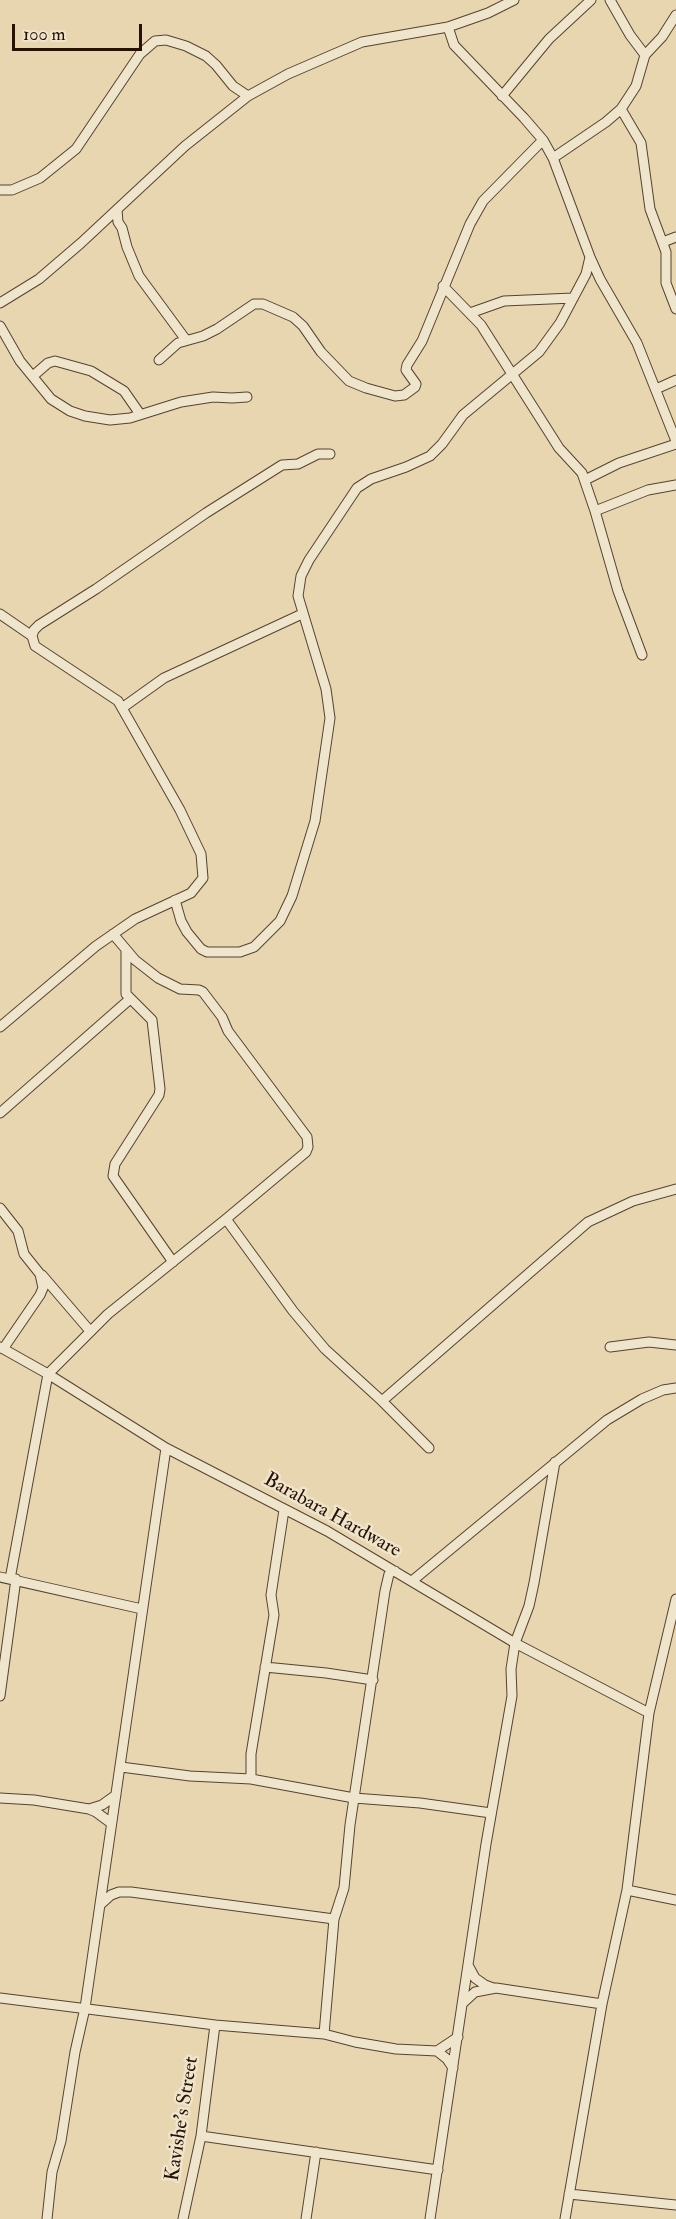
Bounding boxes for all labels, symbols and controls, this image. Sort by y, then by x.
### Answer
scale bar [15,12,146,50]
text: 100 m [23,23,66,46]
street label: Barabara Hardware [259,1468,405,1564]
street label: Kavishe’s Street [161,2055,205,2183]

